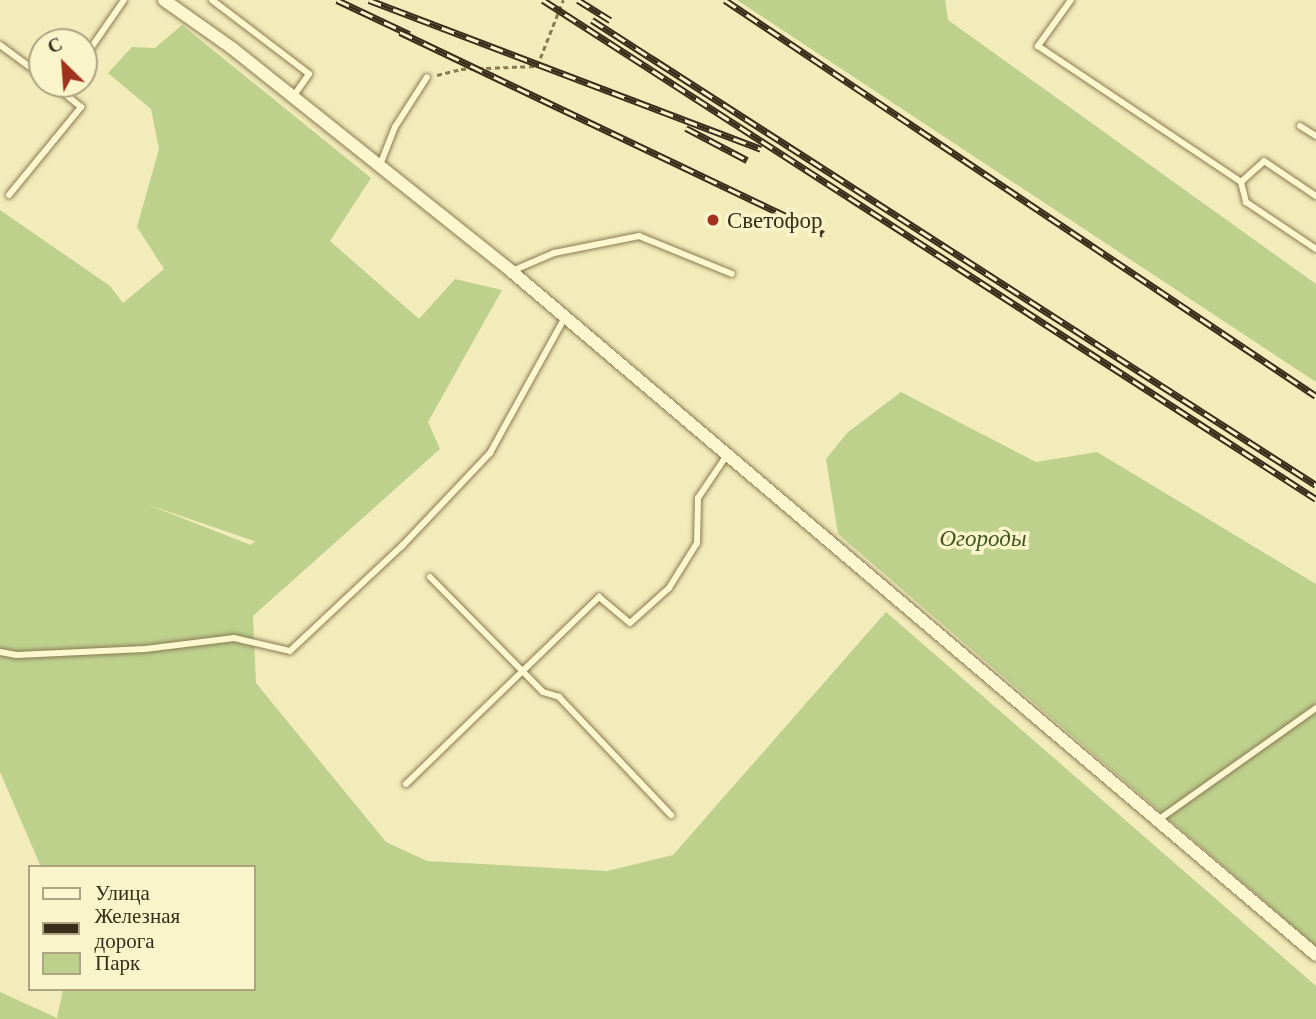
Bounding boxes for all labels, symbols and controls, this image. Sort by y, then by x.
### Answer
north arrow [28,28,98,98]
text: С [44,33,65,58]
place label: Светофор [727,206,822,234]
marker: Светофор [705,212,721,228]
park label: Огороды [940,524,1026,552]
legend [28,865,256,991]
text: Улица [95,881,150,905]
text: Железная дорога [94,904,180,953]
text: Парк [95,951,140,975]

